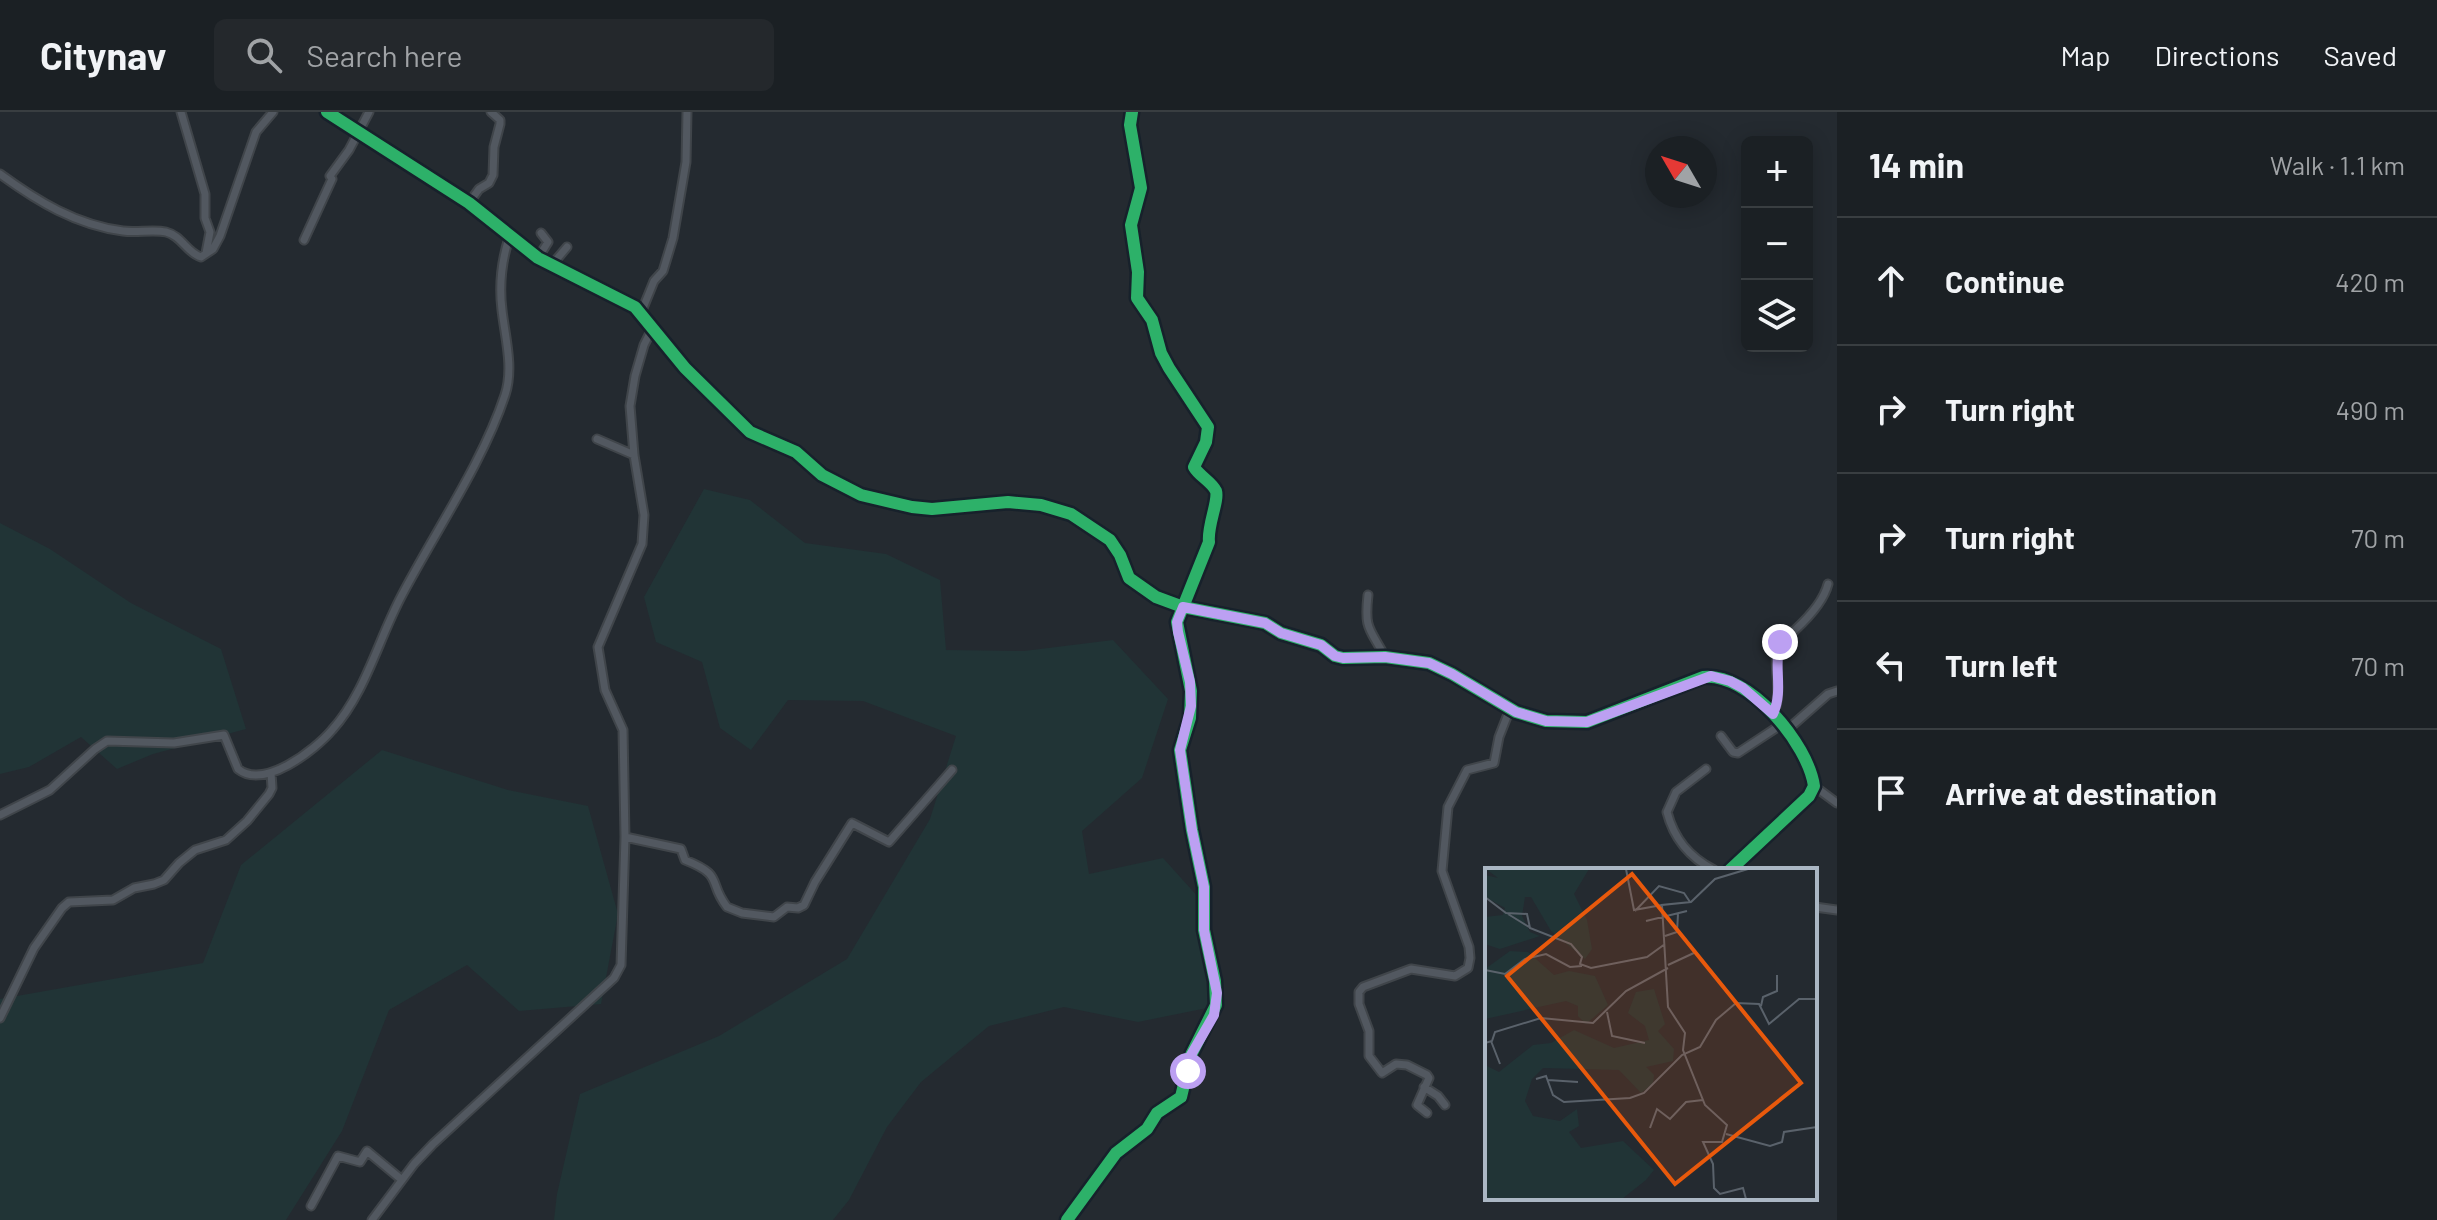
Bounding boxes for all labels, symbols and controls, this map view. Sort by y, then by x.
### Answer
search box [214,19,774,91]
text: Citynav [40,32,166,78]
icon: search [242,33,286,77]
text: Search here [306,37,462,73]
text: Map [2061,38,2110,72]
text: Directions [2154,38,2280,72]
text: Saved [2324,38,2397,72]
north arrow [1645,136,1717,208]
map controls [1741,136,1813,352]
button: + [1741,136,1813,208]
text: 14 min [1869,144,1964,185]
text: Walk · 1.1 km [2270,149,2405,180]
button: − [1741,208,1813,280]
icon: ahead [1869,259,1913,303]
text: Continue [1945,263,2065,299]
text: 420 m [2335,266,2405,297]
button: layers [1741,280,1813,352]
icon: right [1869,387,1913,431]
text: Turn right [1945,391,2075,427]
text: 490 m [2336,394,2405,425]
icon: right [1869,515,1913,559]
text: Turn right [1945,519,2075,555]
text: 70 m [2351,522,2405,553]
route end [1762,624,1798,660]
icon: left [1869,643,1913,687]
text: Turn left [1945,647,2058,683]
text: 70 m [2351,650,2405,681]
icon: arrive [1869,771,1913,815]
text: Arrive at destination [1945,775,2217,811]
inset map [1485,868,1817,1200]
route start [1170,1053,1206,1089]

